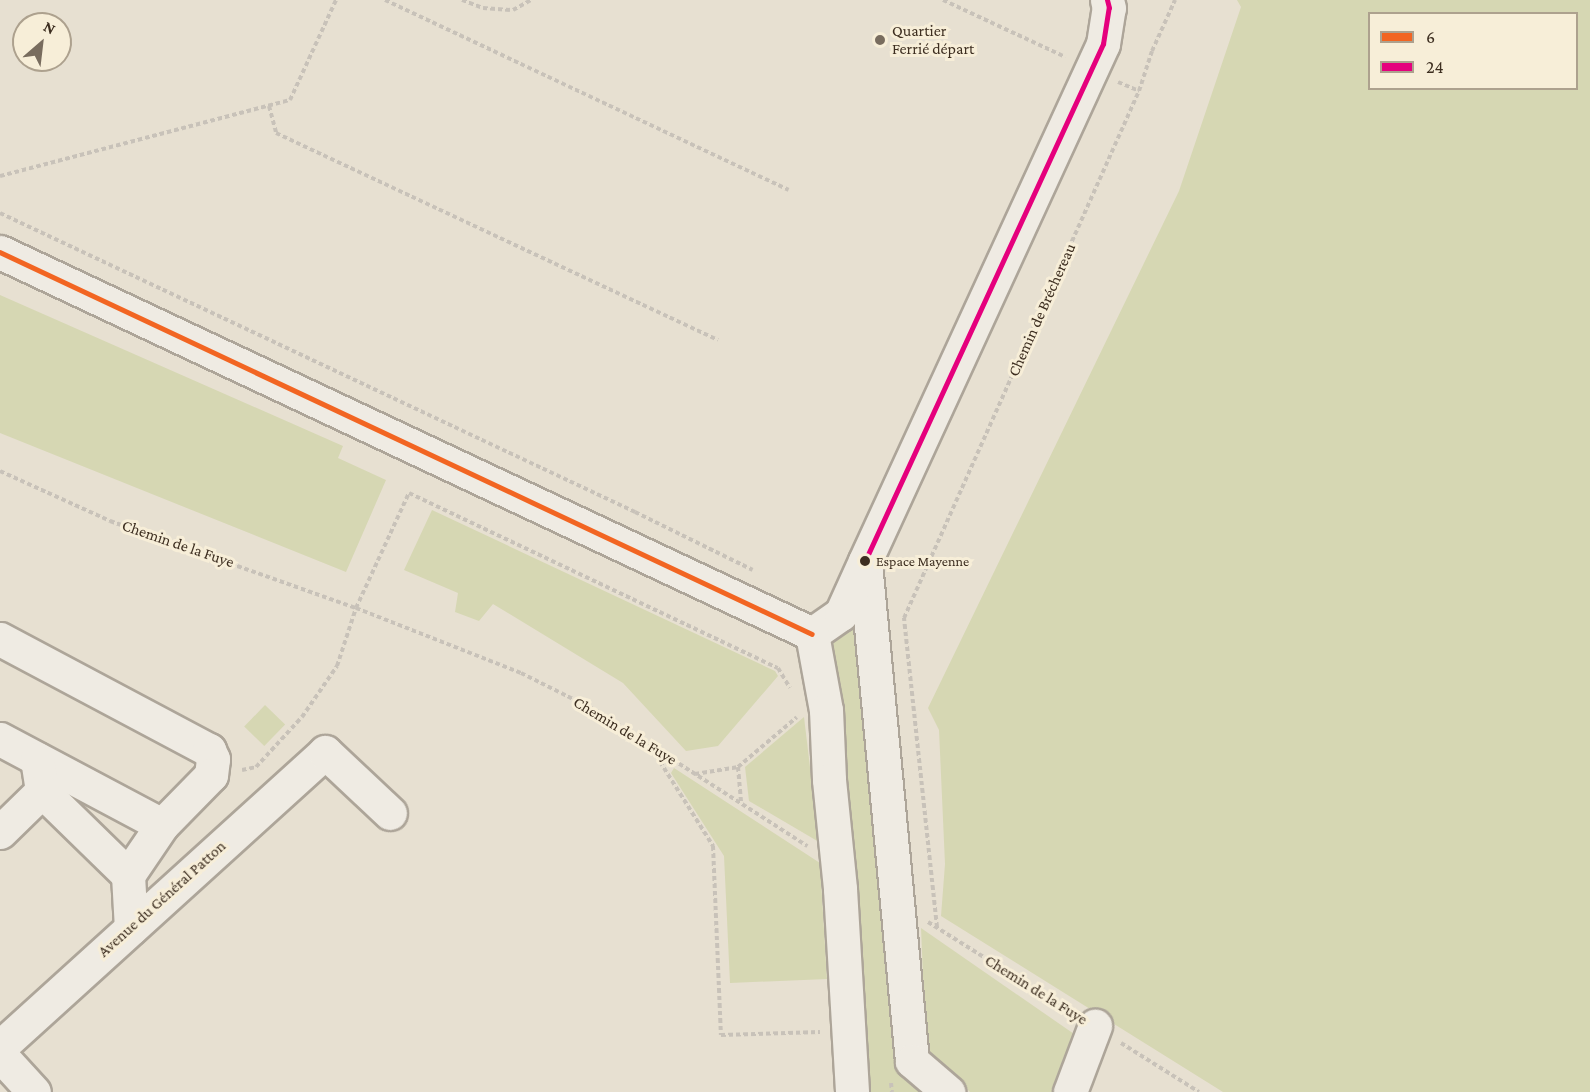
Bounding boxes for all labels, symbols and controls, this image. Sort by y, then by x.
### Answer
north arrow [12,12,72,72]
legend [1368,12,1578,90]
text: N [41,17,59,37]
place label: Quartier Ferrié départ [892,21,974,59]
text: 6 [1426,27,1435,47]
marker: Quartier Ferrié départ [873,33,887,47]
text: 24 [1426,57,1444,77]
street label: Chemin de Bréchereau [1004,240,1080,380]
street label: Chemin de la Fuye [119,516,237,572]
place label: Espace Mayenne [876,553,969,569]
marker: Espace Mayenne [859,555,871,567]
street label: Chemin de la Fuye [570,693,680,769]
street label: Avenue du Général Patton [94,837,230,961]
street label: Chemin de la Fuye [981,951,1091,1029]

